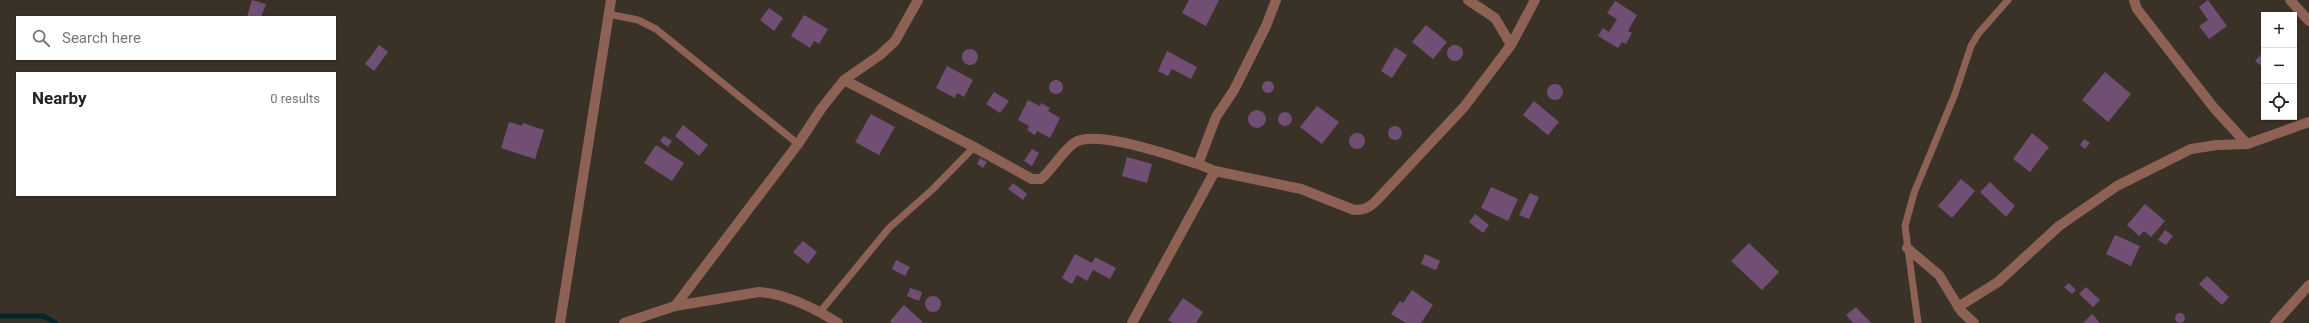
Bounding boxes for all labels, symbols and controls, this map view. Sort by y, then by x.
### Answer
map controls [2261,12,2297,120]
button: + [2261,12,2297,48]
search box [16,16,336,60]
icon: search [30,27,52,49]
text: Search here [62,29,141,47]
button: − [2261,48,2297,84]
button: locate [2261,84,2297,120]
text: Nearby [32,88,87,108]
text: 0 results [270,91,320,106]

